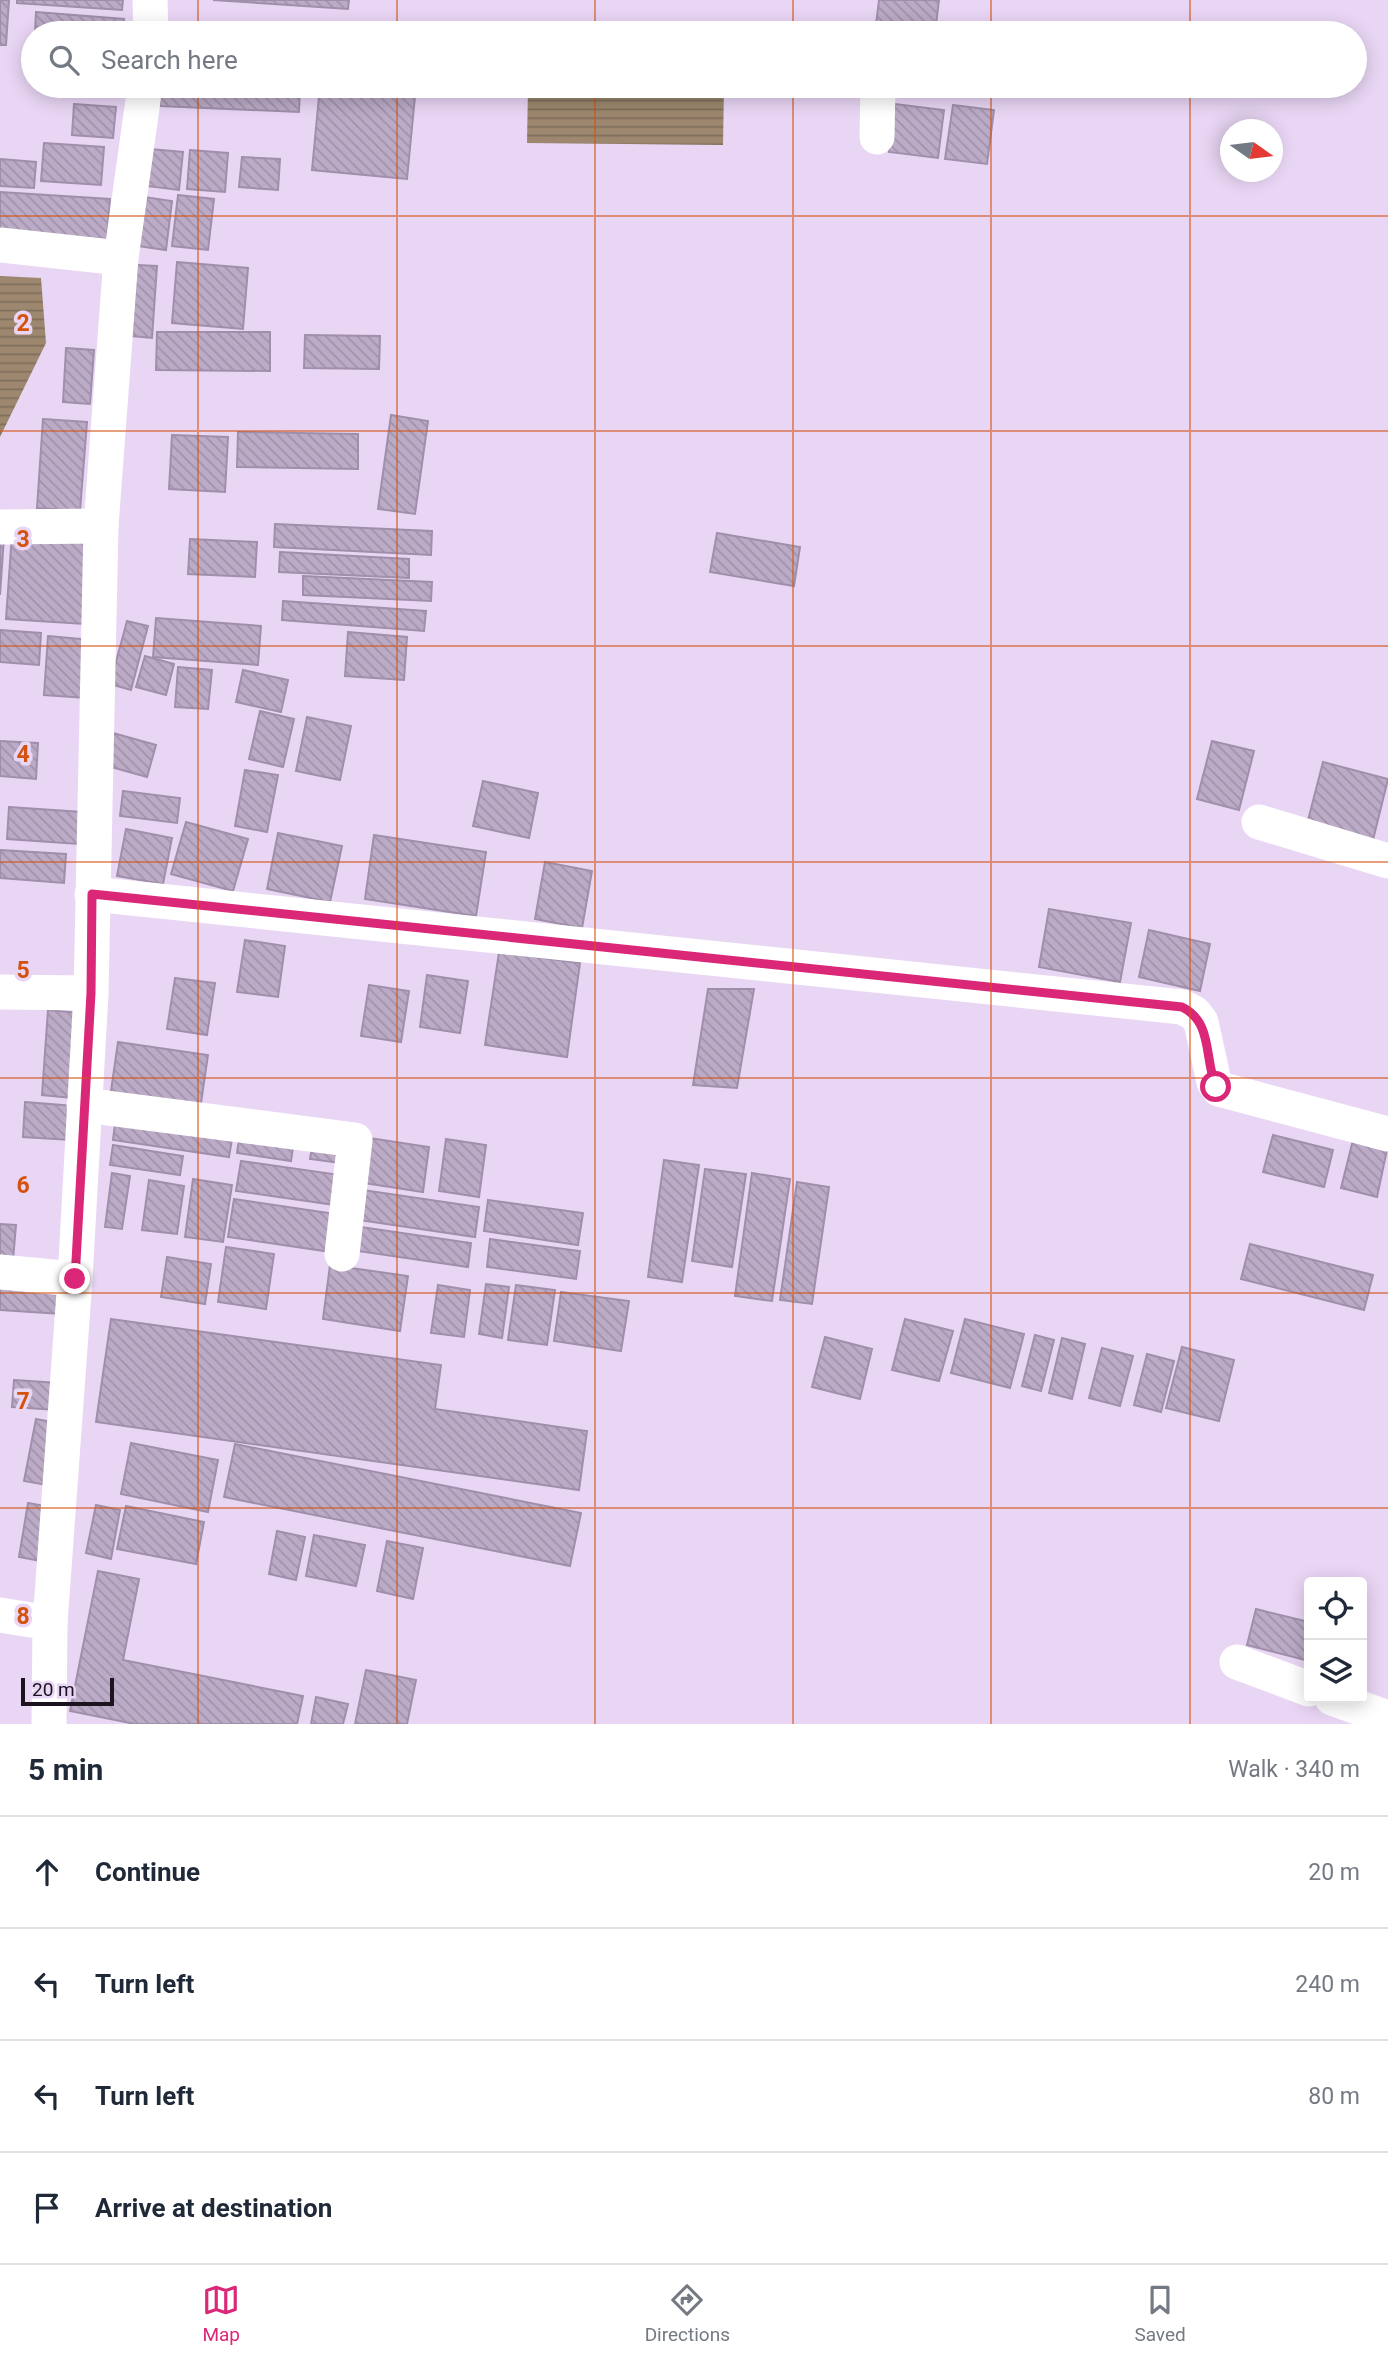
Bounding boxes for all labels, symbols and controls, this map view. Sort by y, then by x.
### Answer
search box [21,21,1367,98]
icon: search [45,41,83,79]
text: Search here [101,45,238,75]
north arrow [1220,119,1283,182]
text: 2 [16,310,30,337]
text: 3 [16,526,30,553]
text: 4 [16,741,30,768]
text: 5 [16,957,30,984]
route start [1200,1071,1231,1102]
text: 6 [16,1172,30,1199]
route end [59,1263,90,1294]
text: 7 [16,1388,30,1415]
map controls [1304,1577,1367,1703]
button: locate [1304,1577,1367,1640]
text: 8 [16,1603,30,1630]
button: layers [1304,1640,1367,1703]
scale bar [21,1675,114,1707]
text: 20 m [32,1678,75,1701]
text: 5 min [28,1752,103,1787]
text: Walk · 340 m [1228,1756,1360,1783]
icon: ahead [28,1853,66,1891]
text: Continue [95,1857,200,1887]
text: 20 m [1308,1859,1360,1886]
icon: left [28,1965,66,2003]
text: Turn left [95,1969,194,1999]
text: 240 m [1295,1971,1360,1998]
icon: left [28,2077,66,2115]
text: Turn left [95,2081,194,2111]
text: 80 m [1308,2083,1360,2110]
icon: arrive [28,2189,66,2227]
text: Arrive at destination [95,2193,332,2223]
tab: Map [202,2281,240,2346]
tab: Directions [645,2281,730,2346]
tab: Saved [1134,2281,1186,2346]

